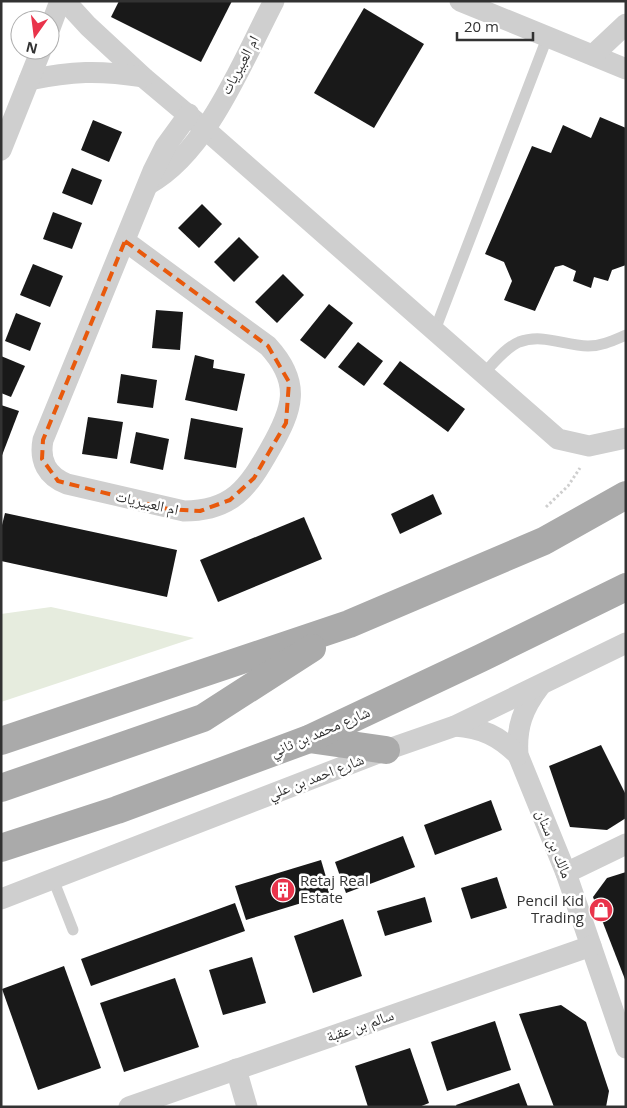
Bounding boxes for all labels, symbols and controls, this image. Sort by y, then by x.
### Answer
north arrow [10,10,60,60]
scale bar [457,10,533,42]
text: 20 m [464,16,499,36]
street label: ام العبيريات [215,32,264,98]
text: N [24,38,40,59]
street label: ام العبيريات [114,485,181,520]
street label: شارع محمد بن ثاني [267,701,374,764]
street label: شارع احمد بن علي [265,749,368,806]
street label: مالك بن سنان [531,806,578,881]
place label: Retaj Real Estate [300,870,369,907]
building icon: Retaj Real Estate [270,877,296,903]
place label: Pencil Kid Trading [517,890,584,927]
shop icon: Pencil Kid Trading [588,897,614,923]
street label: سالم بن عقبة [323,1004,396,1047]

